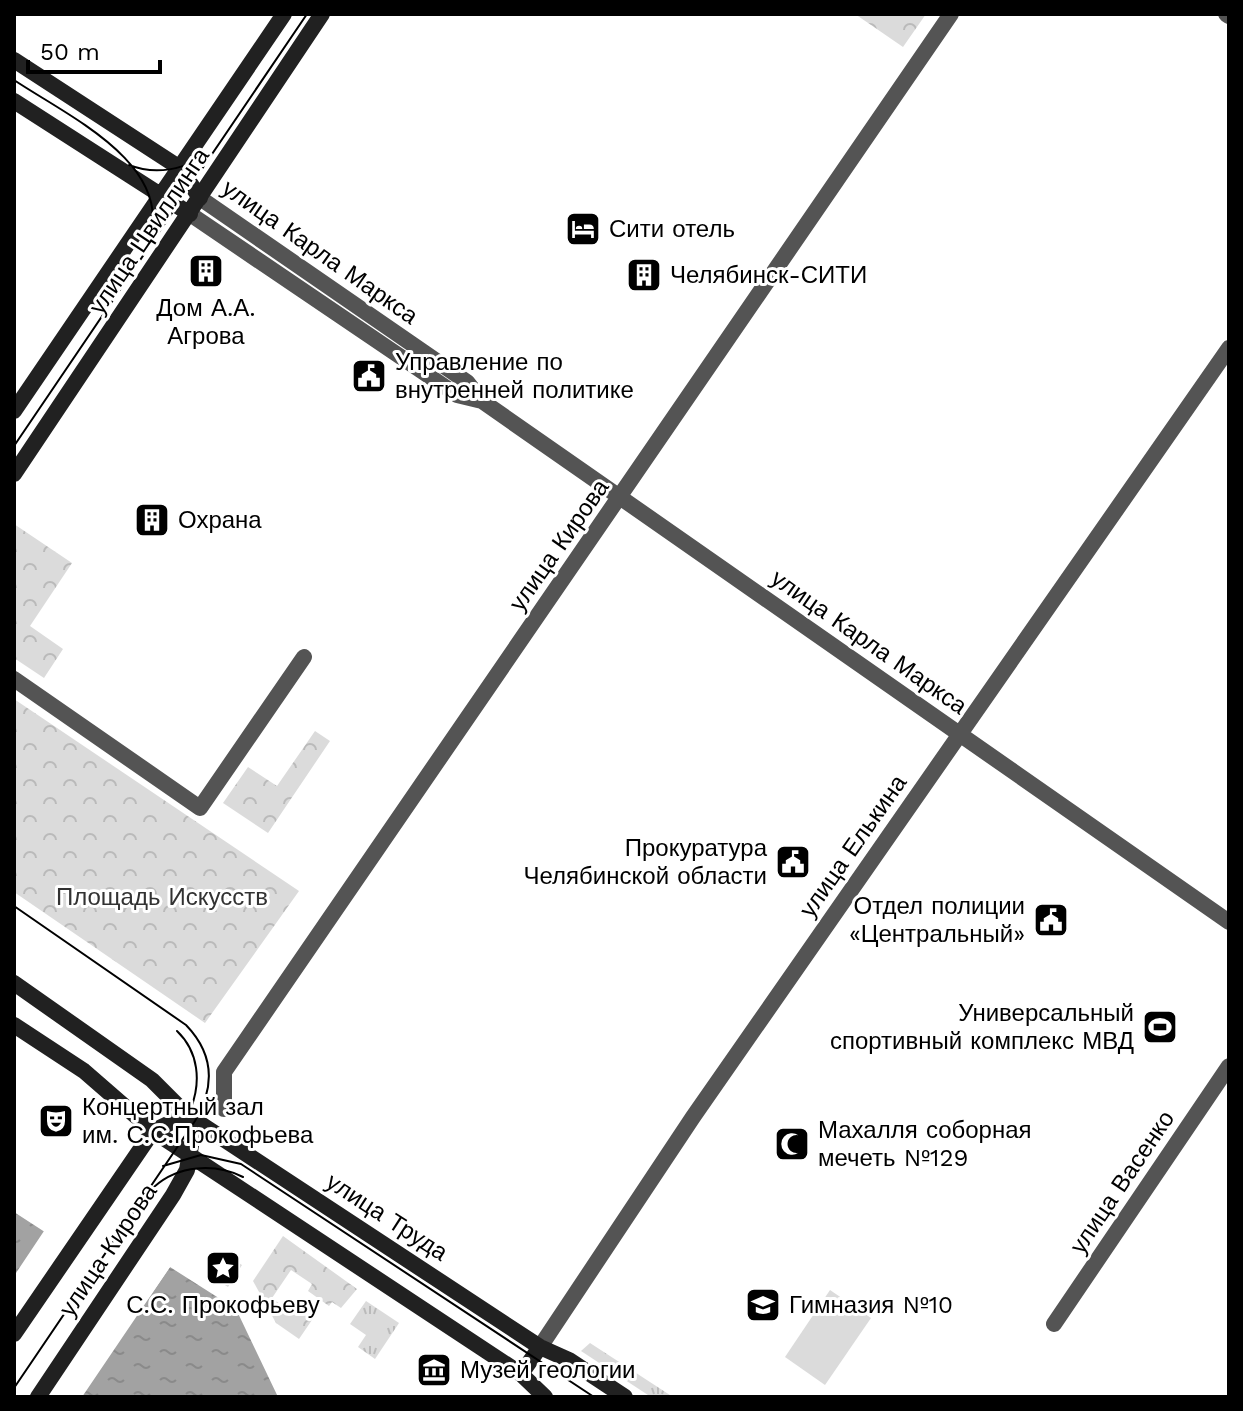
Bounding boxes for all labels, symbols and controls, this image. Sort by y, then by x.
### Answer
scale bar [28,24,160,74]
text: 50 m [40,38,100,66]
street label: улица Цвиллинга [83,142,215,319]
street label: улица Карла Маркса [217,174,424,331]
hotel icon: Сити отель [564,210,602,248]
place label: Сити отель [609,215,735,243]
building icon: Дом А.А. Агрова [187,252,225,290]
building icon: Челябинск-СИТИ [625,256,663,294]
place label: Челябинск-СИТИ [670,261,867,289]
place label: Дом А.А. Агрова [156,294,256,350]
place label: Управление по внутренней политике [395,348,634,404]
public building icon: Управление по внутренней политике [350,357,388,395]
street label: улица Кирова [503,473,615,616]
building icon: Охрана [133,501,171,539]
place label: Охрана [178,506,262,534]
street label: улица Карла Маркса [766,564,973,721]
street label: улица Елькина [794,769,913,923]
place label: Прокуратура Челябинской области [524,834,768,890]
public building icon: Прокуратура Челябинской области [774,843,812,881]
park label: Площадь Искусств [56,883,268,911]
place label: Отдел полиции «Центральный» [849,892,1025,948]
public building icon: Отдел полиции «Центральный» [1032,901,1070,939]
place label: Универсальный спортивный комплекс МВД [830,999,1134,1055]
sports icon: Универсальный спортивный комплекс МВД [1141,1008,1179,1046]
place label: Концертный зал им. С.С.Прокофьева [82,1093,314,1149]
theatre icon: Концертный зал им. С.С.Прокофьева [37,1102,75,1140]
street label: улица Васенко [1064,1105,1180,1259]
place label: Махалля соборная мечеть №129 [818,1116,1032,1172]
mosque icon: Махалля соборная мечеть №129 [773,1125,811,1163]
street label: улица Труда [321,1167,454,1267]
street label: улица Кирова [53,1178,163,1322]
place icon: С.С. Прокофьеву [204,1249,242,1287]
school or university icon: Гимназия №10 [744,1286,782,1324]
place label: С.С. Прокофьеву [126,1291,320,1319]
place label: Гимназия №10 [789,1291,953,1319]
museum icon: Музей геологии [415,1351,453,1389]
place label: Музей геологии [460,1356,636,1384]

